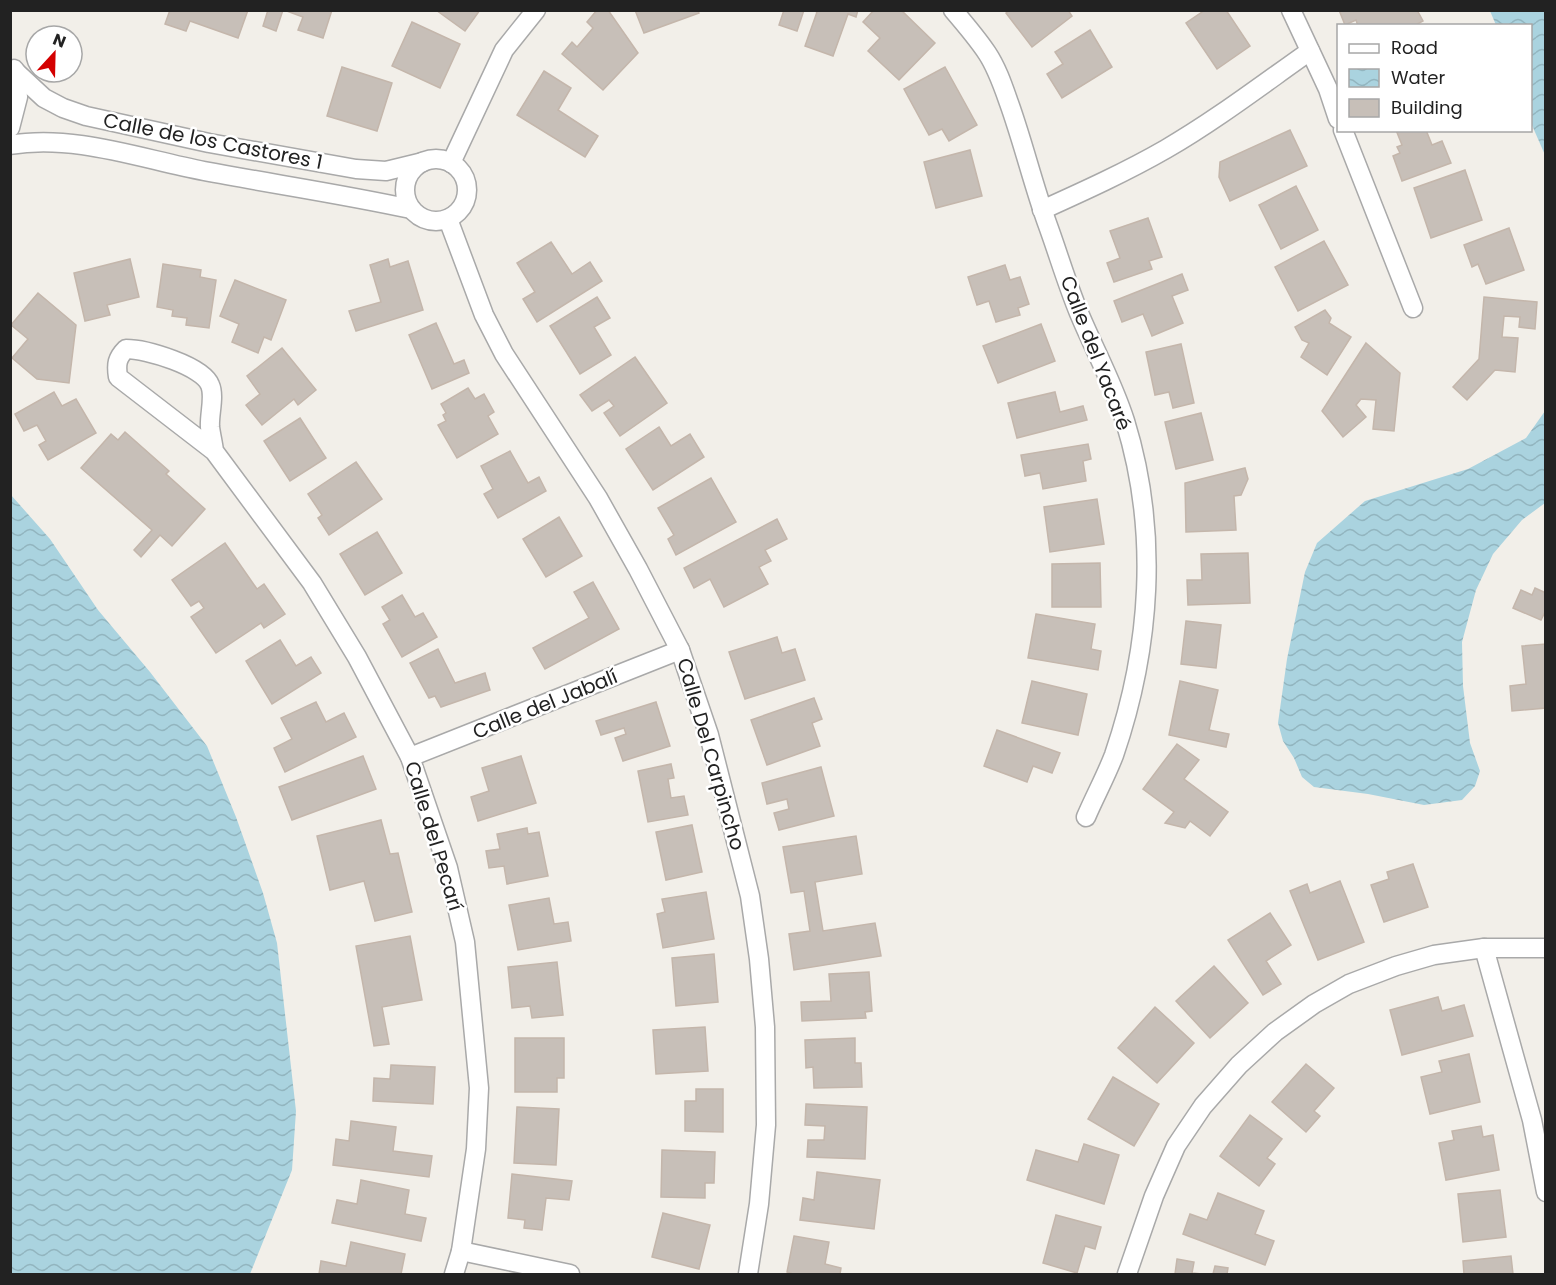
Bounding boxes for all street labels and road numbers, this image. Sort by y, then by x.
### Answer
street label: Calle de los Castores 1 [101,106,325,176]
street label: Calle del Yacaré [1054,272,1138,434]
street label: Calle Del Carpincho [670,655,752,853]
street label: Calle del Jabalí [468,662,622,746]
street label: Calle del Pecarí [398,758,470,914]

